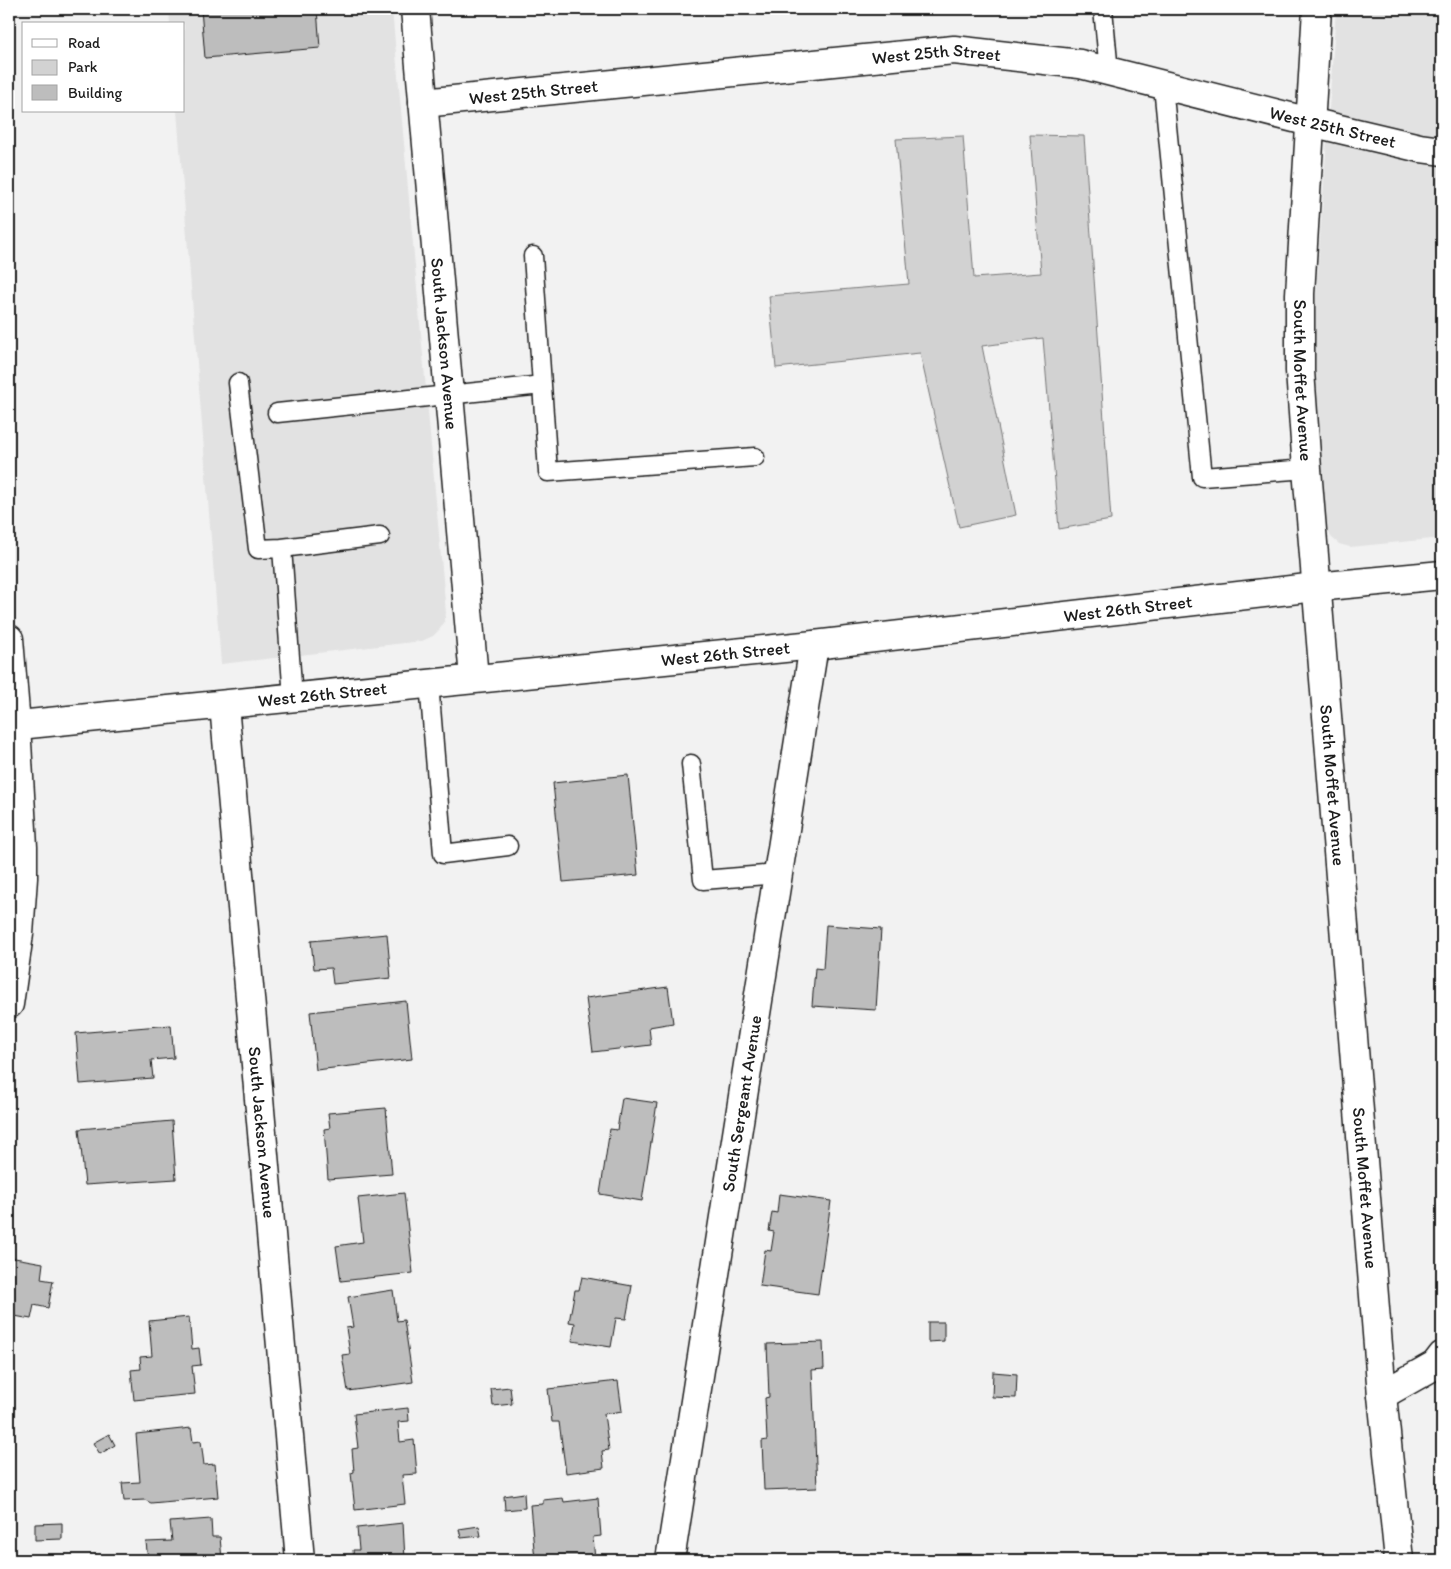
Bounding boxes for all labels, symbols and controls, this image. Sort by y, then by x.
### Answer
legend [22,22,185,112]
text: Road [68,34,101,52]
street label: West 25th Street [871,39,1002,69]
text: Park [68,58,98,76]
street label: West 25th Street [468,75,599,109]
text: Building [68,84,122,102]
street label: West 25th Street [1267,101,1399,153]
street label: South Jackson Avenue [426,257,463,431]
street label: South Moffet Avenue [1289,300,1317,462]
street label: West 26th Street [1062,590,1194,627]
street label: West 26th Street [660,636,791,671]
street label: West 26th Street [257,677,388,712]
street label: South Moffet Avenue [1315,704,1350,867]
street label: South Sergeant Avenue [717,1014,767,1194]
street label: South Jackson Avenue [243,1045,281,1219]
street label: South Moffet Avenue [1348,1106,1383,1269]

